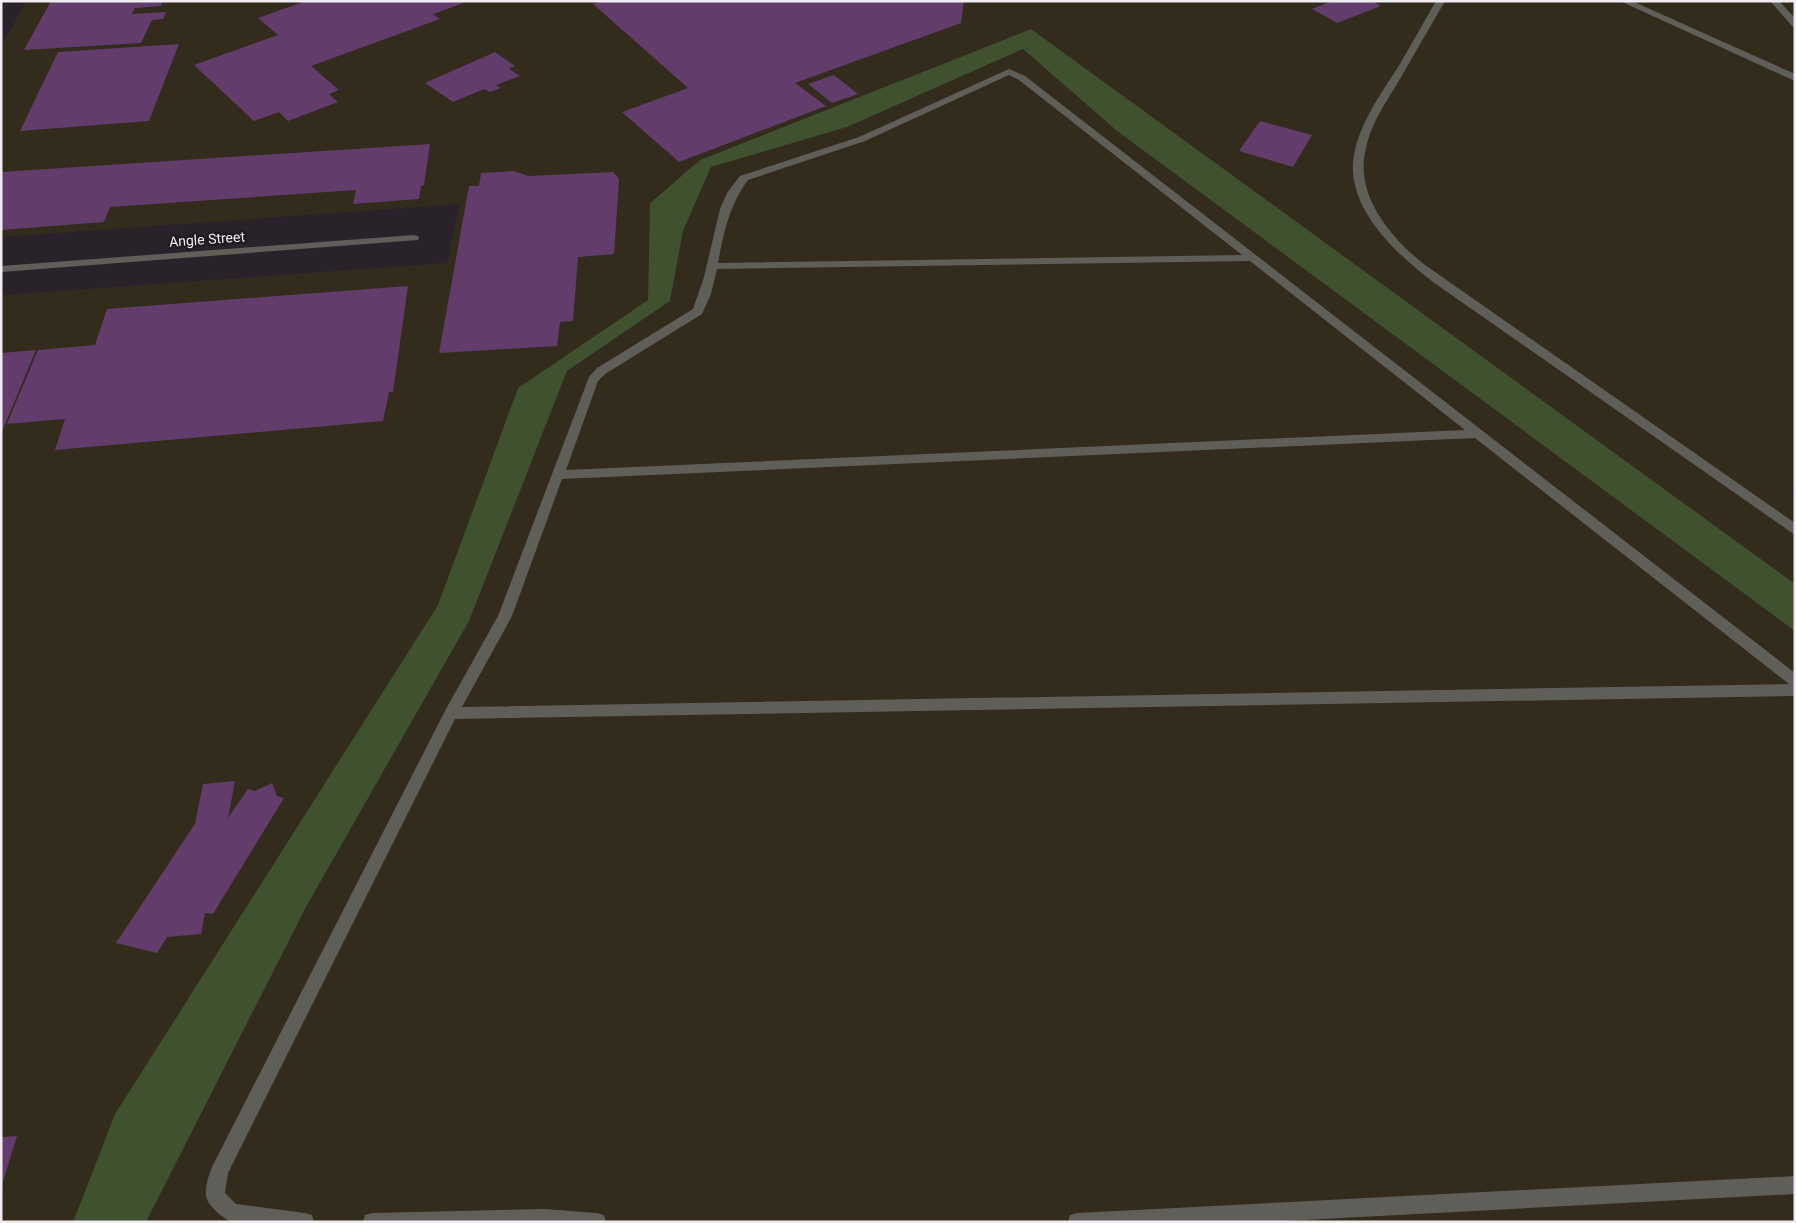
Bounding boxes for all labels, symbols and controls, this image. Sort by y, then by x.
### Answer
street label: Angle Street [169,228,246,250]

